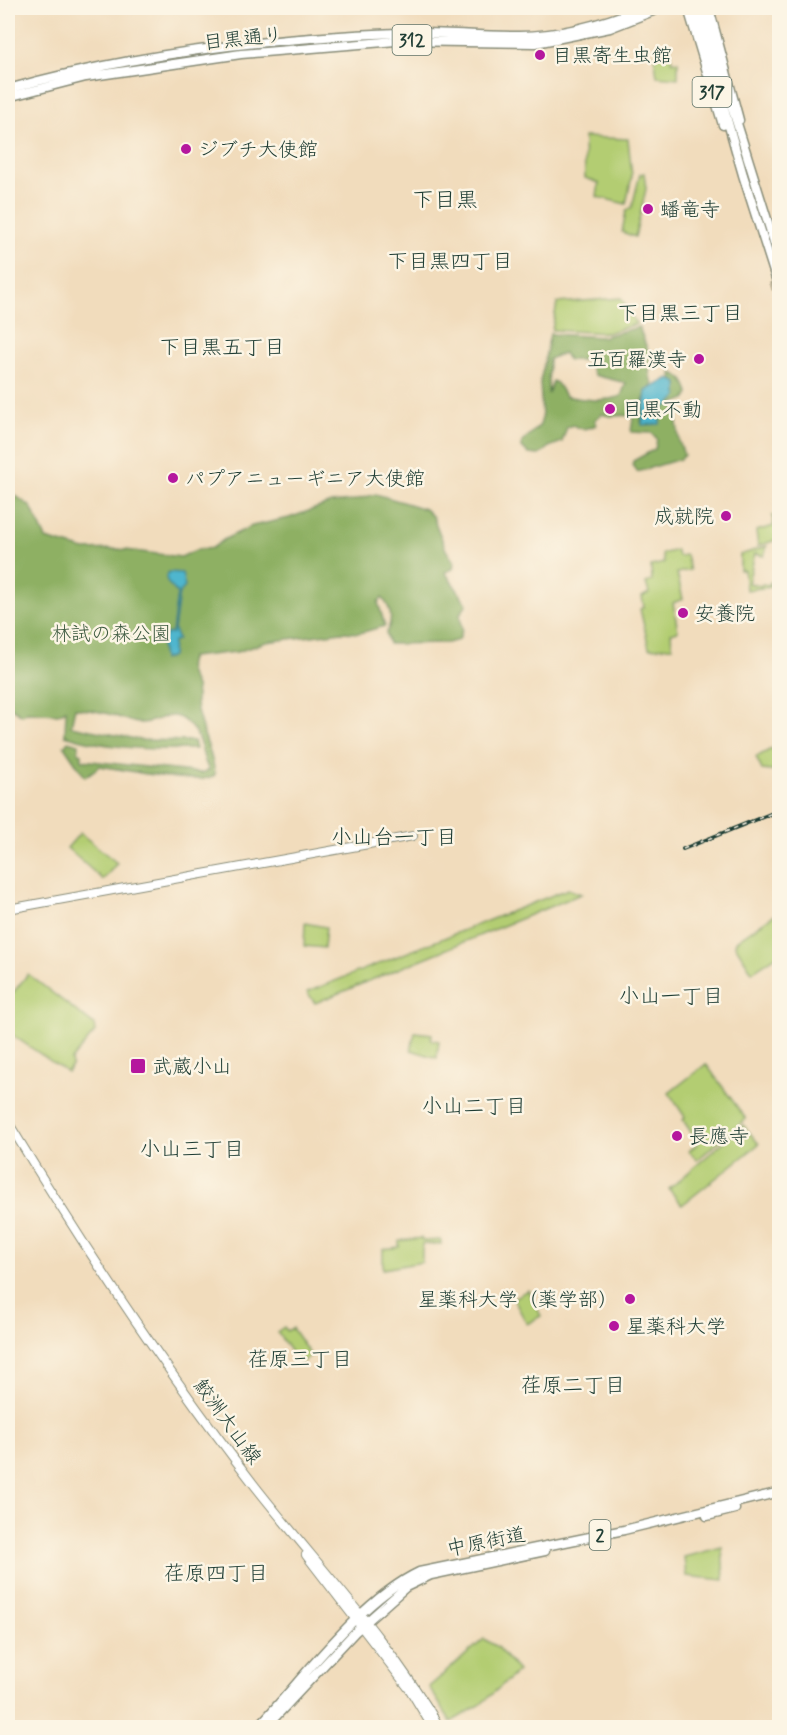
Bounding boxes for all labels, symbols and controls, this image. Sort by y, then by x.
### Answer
street label: 目黒通り [202,22,284,57]
road number: 312 [392,25,432,55]
place label: 目黒寄生虫館 [552,43,672,70]
marker: 目黒寄生虫館 [533,48,547,62]
road number: 317 [692,77,732,107]
place label: ジブチ大使館 [198,137,318,164]
marker: ジブチ大使館 [179,142,193,156]
district label: 下目黒 [412,187,478,215]
place label: 蟠竜寺 [660,197,720,224]
marker: 蟠竜寺 [641,202,655,216]
district label: 下目黒四丁目 [387,248,513,276]
district label: 下目黒三丁目 [617,300,743,328]
district label: 下目黒五丁目 [159,334,285,362]
place label: 五百羅漢寺 [587,347,687,374]
marker: 五百羅漢寺 [692,352,706,366]
place label: 目黒不動 [622,397,702,424]
marker: 目黒不動 [603,402,617,416]
place label: パプアニューギニア大使館 [185,466,425,493]
marker: パプアニューギニア大使館 [166,471,180,485]
place label: 成就院 [654,504,714,531]
marker: 成就院 [719,509,733,523]
place label: 安養院 [695,601,755,628]
marker: 安養院 [676,606,690,620]
park label: 林試の森公園 [51,621,171,648]
district label: 小山台一丁目 [331,824,457,852]
district label: 小山一丁目 [619,983,724,1011]
place label: 武蔵小山 [152,1054,232,1081]
marker: 武蔵小山 [129,1057,147,1075]
district label: 小山二丁目 [422,1093,527,1121]
place label: 長應寺 [689,1124,749,1151]
marker: 長應寺 [670,1129,684,1143]
district label: 小山三丁目 [140,1136,245,1164]
place label: 星薬科大学（薬学部） [418,1287,618,1314]
marker: 星薬科大学（薬学部） [623,1292,637,1306]
place label: 星薬科大学 [626,1314,726,1341]
marker: 星薬科大学 [607,1319,621,1333]
district label: 荏原三丁目 [248,1346,353,1374]
district label: 荏原二丁目 [521,1372,626,1400]
street label: 鮫洲大山線 [186,1373,267,1470]
road number: 2 [590,1520,610,1550]
street label: 中原街道 [444,1522,528,1563]
district label: 荏原四丁目 [164,1560,269,1588]

